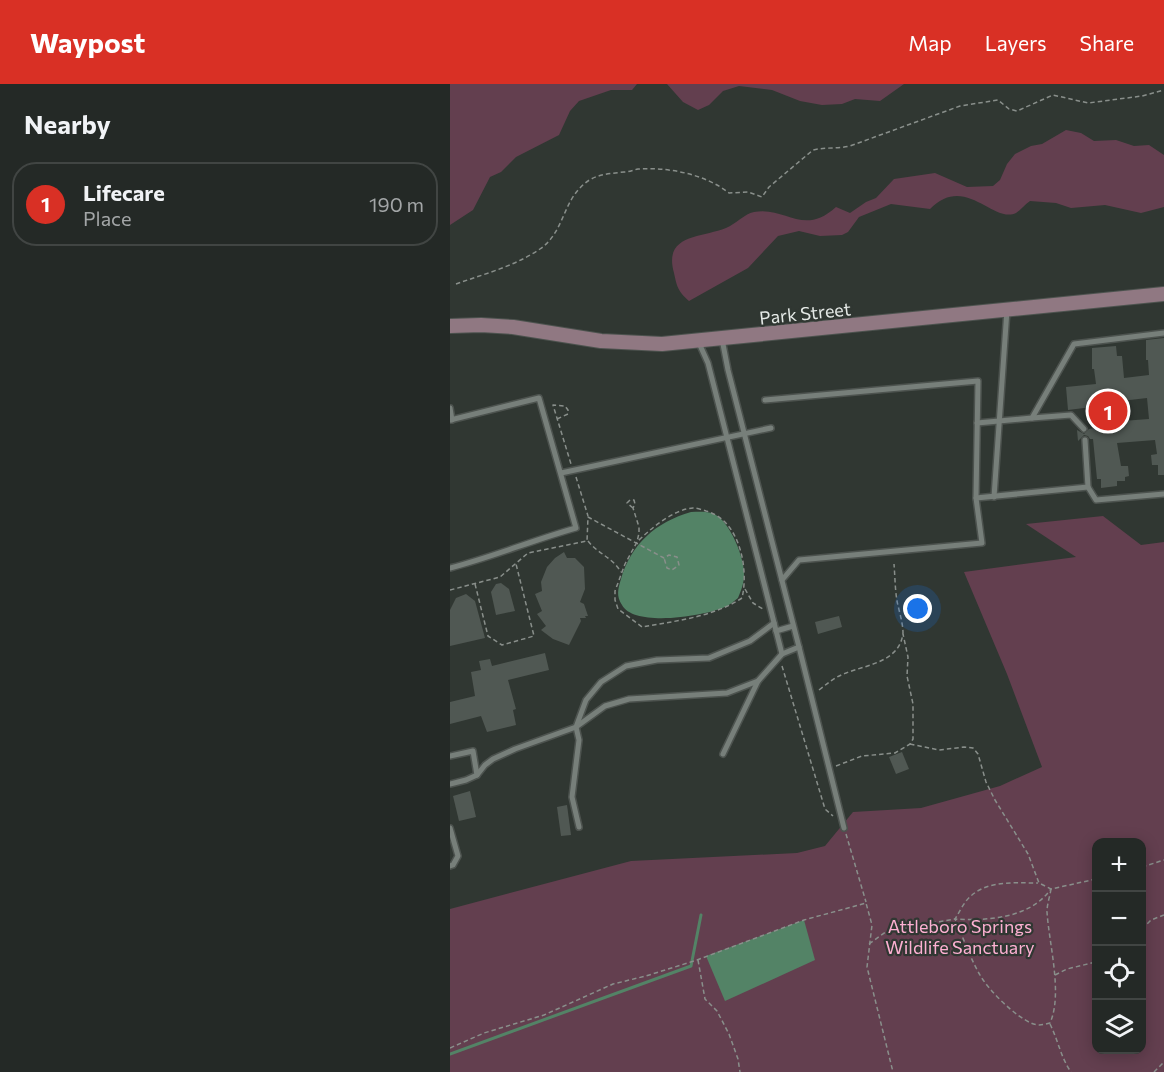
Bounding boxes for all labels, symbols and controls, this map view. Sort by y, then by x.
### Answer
text: Waypost [30,25,145,59]
text: Map [908,30,952,55]
text: Layers [985,30,1047,55]
text: Share [1080,30,1134,55]
text: Nearby [24,108,111,139]
text: Lifecare [83,179,165,206]
text: 1 [41,192,50,216]
text: 190 m [369,192,424,216]
text: Place [83,206,132,230]
street label: Park Street [758,297,852,329]
pin: 1 [1088,388,1128,434]
your location [903,594,932,623]
map controls [1092,838,1146,1054]
button: + [1092,838,1146,892]
button: − [1092,892,1146,946]
park label: Attleboro Springs Wildlife Sanctuary [885,915,1035,958]
button: locate [1092,946,1146,1000]
button: layers [1092,1000,1146,1054]

